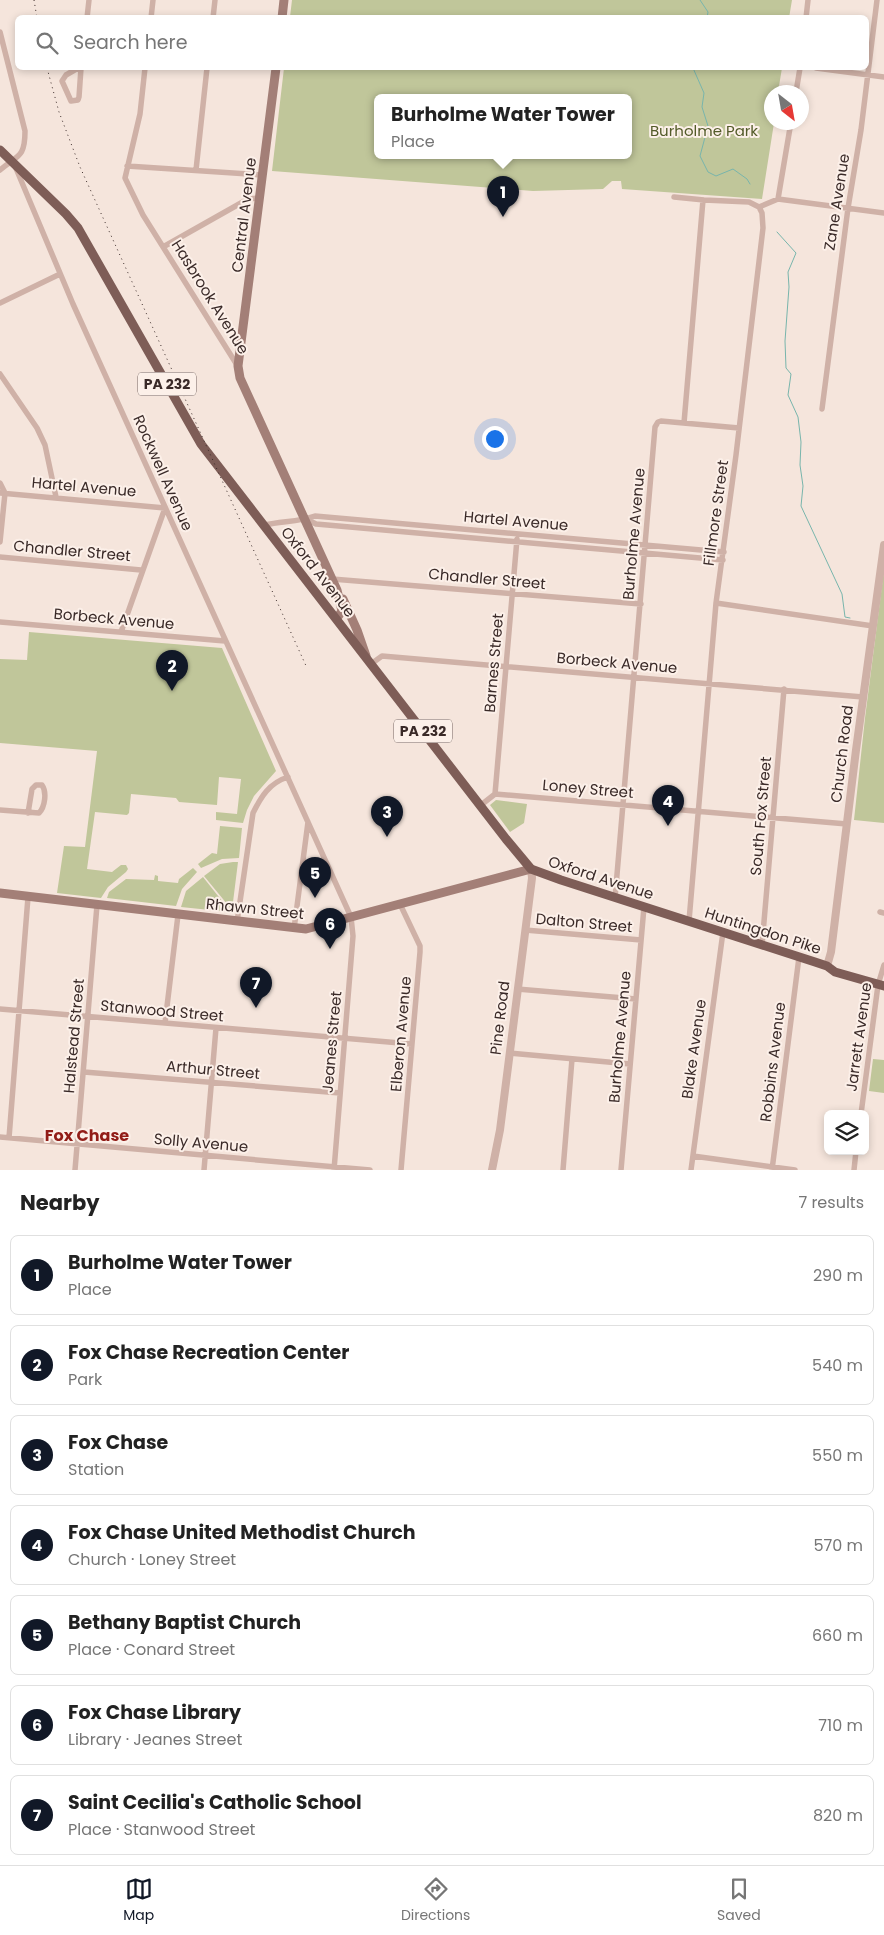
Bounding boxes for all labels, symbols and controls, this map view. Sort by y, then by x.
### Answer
search box [15,15,869,70]
icon: search [33,29,61,57]
text: Search here [73,29,187,56]
north arrow [764,85,809,130]
popup [374,94,632,159]
text: Burholme Water Tower [391,101,615,128]
park label: Burholme Park [650,120,758,141]
text: Place [391,130,435,153]
street label: Zane Avenue [819,152,855,252]
street label: Central Avenue [226,156,261,274]
pin: 1 [487,176,519,217]
street label: Hasbrook Avenue [167,235,254,358]
road number: PA 232 [138,372,196,396]
street label: Rockwell Avenue [128,411,198,534]
your location [482,426,508,452]
street label: Fillmore Street [698,459,733,567]
street label: Burholme Avenue [617,467,650,601]
street label: Hartel Avenue [31,471,137,502]
street label: Hartel Avenue [463,505,569,536]
street label: Oxford Avenue [276,522,360,621]
street label: Chandler Street [13,535,132,566]
street label: Chandler Street [428,563,547,594]
street label: Borbeck Avenue [53,603,175,634]
street label: Barnes Street [479,612,508,713]
street label: Borbeck Avenue [556,647,678,678]
pin: 2 [156,650,188,691]
street label: Church Road [825,704,858,804]
road number: PA 232 [394,719,452,742]
street label: South Fox Street [745,756,776,876]
street label: Loney Street [542,774,634,803]
pin: 4 [652,785,684,826]
pin: 3 [371,796,403,837]
street label: Oxford Avenue [546,851,657,904]
pin: 5 [299,857,331,898]
street label: Rhawn Street [205,893,305,924]
street label: Huntingdon Pike [702,902,824,959]
pin: 6 [314,908,346,949]
street label: Dalton Street [535,908,633,937]
pin: 7 [240,967,272,1008]
street label: Burholme Avenue [603,970,636,1104]
street label: Elberon Avenue [385,975,416,1093]
street label: Halstead Street [58,978,89,1094]
street label: Pine Road [485,980,514,1056]
street label: Jarrett Avenue [840,981,877,1093]
street label: Jeanes Street [317,990,346,1094]
street label: Stanwood Street [100,995,225,1026]
street label: Blake Avenue [676,998,711,1100]
street label: Robbins Avenue [755,1001,790,1123]
street label: Arthur Street [165,1055,261,1084]
map controls [824,1110,869,1155]
button: layers [824,1110,869,1155]
district label: Fox Chase [45,1124,129,1147]
street label: Solly Avenue [153,1128,249,1157]
text: Nearby [20,1188,100,1217]
text: 7 results [798,1191,864,1214]
text: Burholme Water Tower [68,1249,292,1276]
text: 1 [34,1264,40,1287]
text: 290 m [813,1264,863,1287]
text: Place [68,1278,112,1301]
text: Fox Chase Recreation Center [68,1339,349,1366]
text: 2 [32,1354,42,1377]
text: 540 m [812,1354,863,1377]
text: Park [68,1368,102,1391]
text: Fox Chase [68,1429,168,1456]
text: 3 [32,1444,42,1467]
text: 550 m [812,1444,863,1467]
text: Station [68,1458,124,1481]
text: Fox Chase United Methodist Church [68,1519,416,1546]
text: 4 [32,1534,42,1557]
text: 570 m [813,1534,863,1557]
text: Church · Loney Street [68,1548,236,1571]
text: Bethany Baptist Church [68,1609,301,1636]
text: 5 [32,1624,42,1647]
text: 660 m [812,1624,863,1647]
text: Place · Conard Street [68,1638,235,1661]
text: Fox Chase Library [68,1699,241,1726]
text: 6 [32,1714,42,1737]
text: 710 m [818,1714,863,1737]
text: Library · Jeanes Street [68,1728,242,1751]
text: Saint Cecilia's Catholic School [68,1789,362,1816]
text: 7 [33,1804,41,1827]
text: 820 m [813,1804,863,1827]
text: Place · Stanwood Street [68,1818,255,1841]
tab: Map [123,1875,154,1926]
tab: Directions [401,1875,470,1926]
tab: Saved [717,1875,761,1926]

